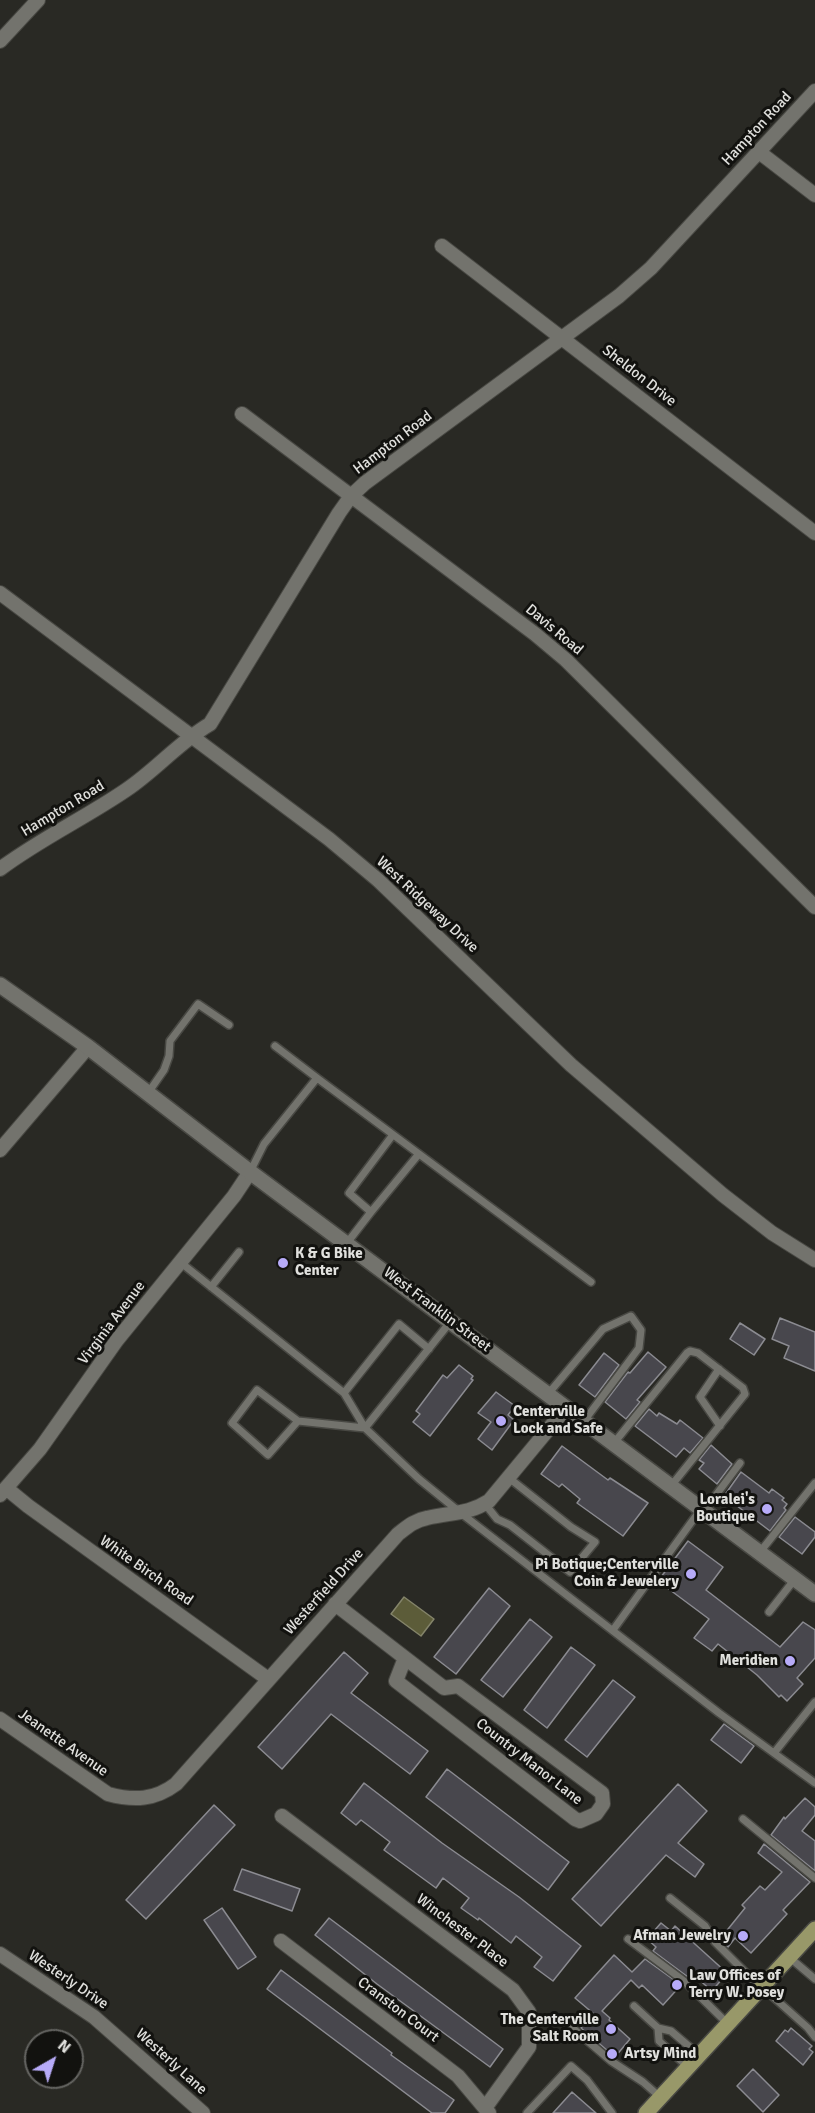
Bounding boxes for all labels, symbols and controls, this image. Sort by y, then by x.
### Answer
street label: Hampton Road [718,88,796,170]
street label: Sheldon Drive [598,341,680,411]
street label: Hampton Road [350,407,436,479]
street label: Davis Road [522,601,586,659]
street label: Hampton Road [18,777,108,841]
street label: West Ridgeway Drive [372,853,482,957]
place label: K & G Bike Center [295,1245,363,1280]
marker: K & G Bike Center [276,1256,290,1270]
street label: West Franklin Street [380,1264,494,1356]
street label: Virginia Avenue [75,1278,149,1368]
place label: Centerville Lock and Safe [513,1403,603,1438]
marker: Centerville Lock and Safe [494,1414,508,1428]
place label: Loralei's Boutique [696,1491,755,1526]
marker: Loralei's Boutique [760,1502,774,1516]
street label: White Birch Road [96,1532,196,1610]
street label: Westerfield Drive [280,1545,368,1639]
place label: Pi Botique;Centerville Coin & Jewelery [535,1556,679,1591]
marker: Pi Botique;Centerville Coin & Jewelery [684,1567,698,1581]
place label: Meridien [719,1652,778,1670]
marker: Meridien [783,1654,797,1668]
street label: Jeanette Avenue [15,1705,111,1781]
street label: Country Manor Lane [472,1715,586,1809]
street label: Winchester Place [412,1890,512,1972]
place label: Afman Jewelry [633,1927,731,1945]
marker: Afman Jewelry [736,1929,750,1943]
street label: Westerly Drive [25,1947,111,2013]
place label: Law Offices of Terry W. Posey [689,1967,784,2002]
street label: Cranston Court [354,1974,442,2046]
marker: Law Offices of Terry W. Posey [670,1978,684,1992]
place label: The Centerville Salt Room [500,2011,599,2046]
marker: The Centerville Salt Room [604,2022,618,2036]
street label: Westerly Lane [132,2025,210,2099]
north arrow [24,2029,84,2089]
text: N [53,2035,75,2058]
place label: Artsy Mind [624,2045,696,2063]
marker: Artsy Mind [605,2047,619,2061]

